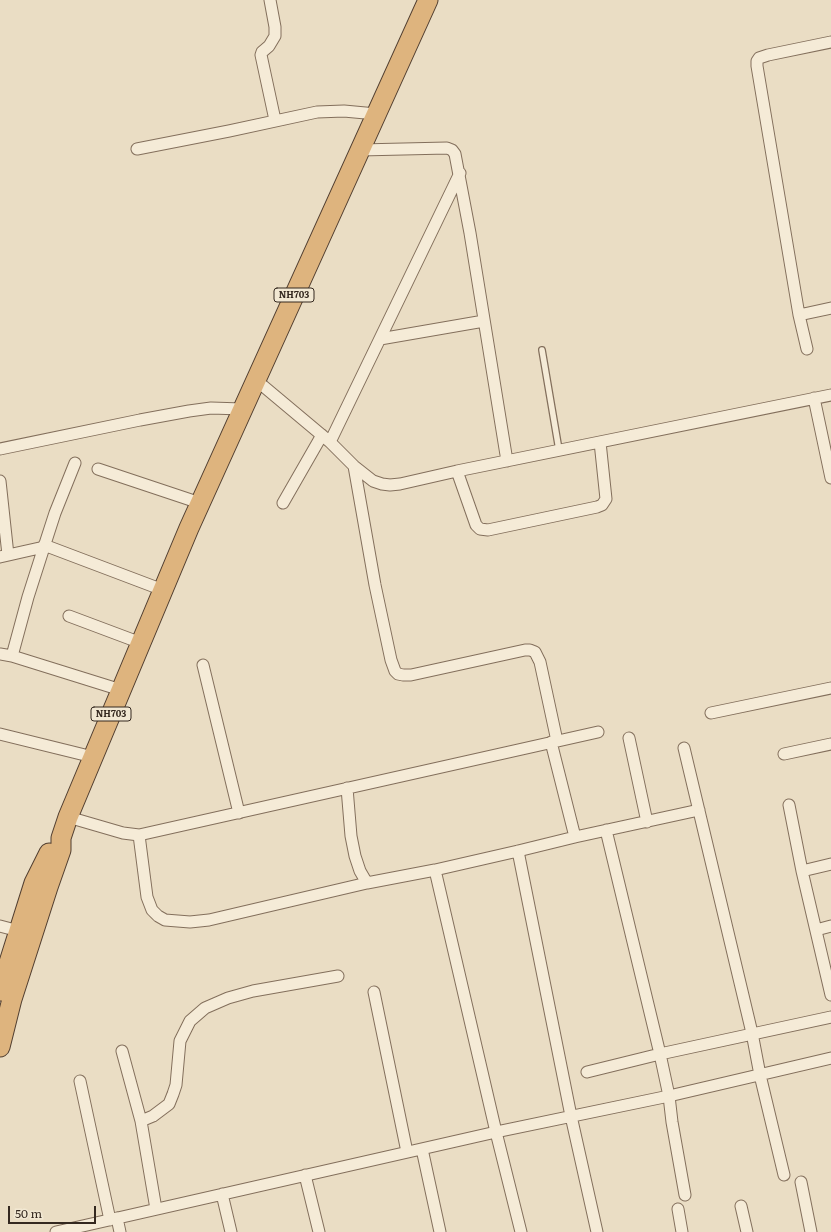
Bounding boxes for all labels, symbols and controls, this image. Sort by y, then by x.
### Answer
road number: NH703 [274,288,314,302]
road number: NH703 [91,707,131,721]
scale bar [10,1198,98,1224]
text: 50 m [15,1204,42,1222]

